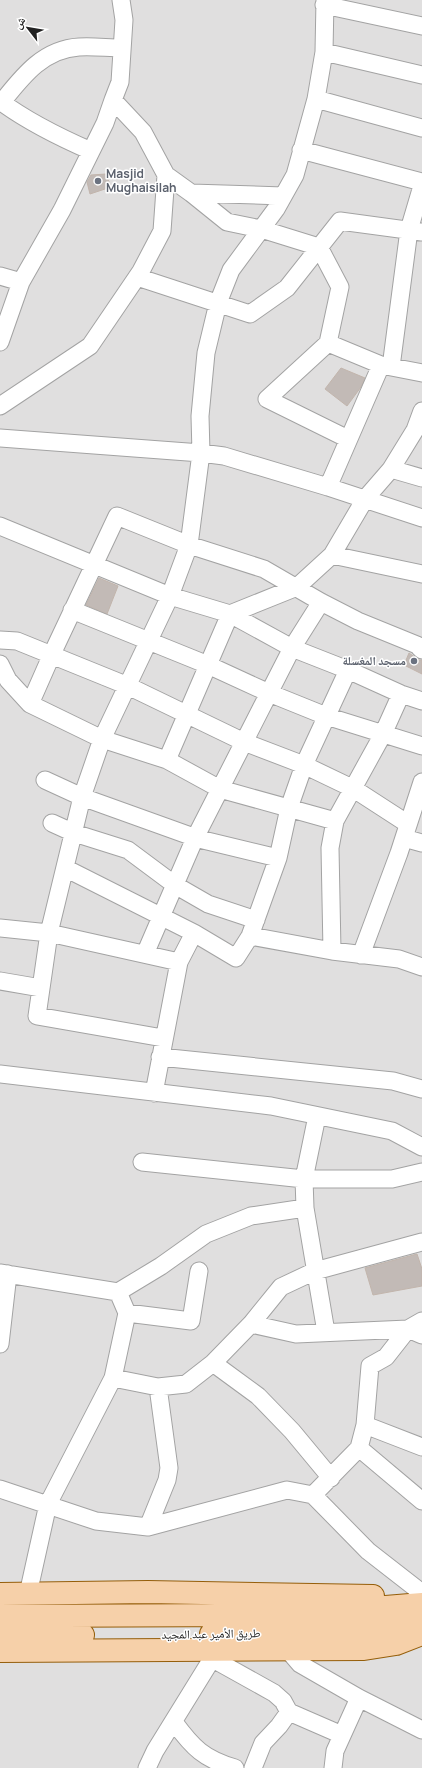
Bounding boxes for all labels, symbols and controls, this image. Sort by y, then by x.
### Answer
north arrow [8,8,48,48]
text: ش [10,13,29,32]
place label: Masjid Mughaisilah [106,165,177,196]
marker: Masjid Mughaisilah [93,176,103,186]
place label: مسجد المغسلة [343,652,406,669]
marker: مسجد المغسلة [409,656,419,666]
street label: طريق الأمير عبد المجيد [161,1624,261,1643]

